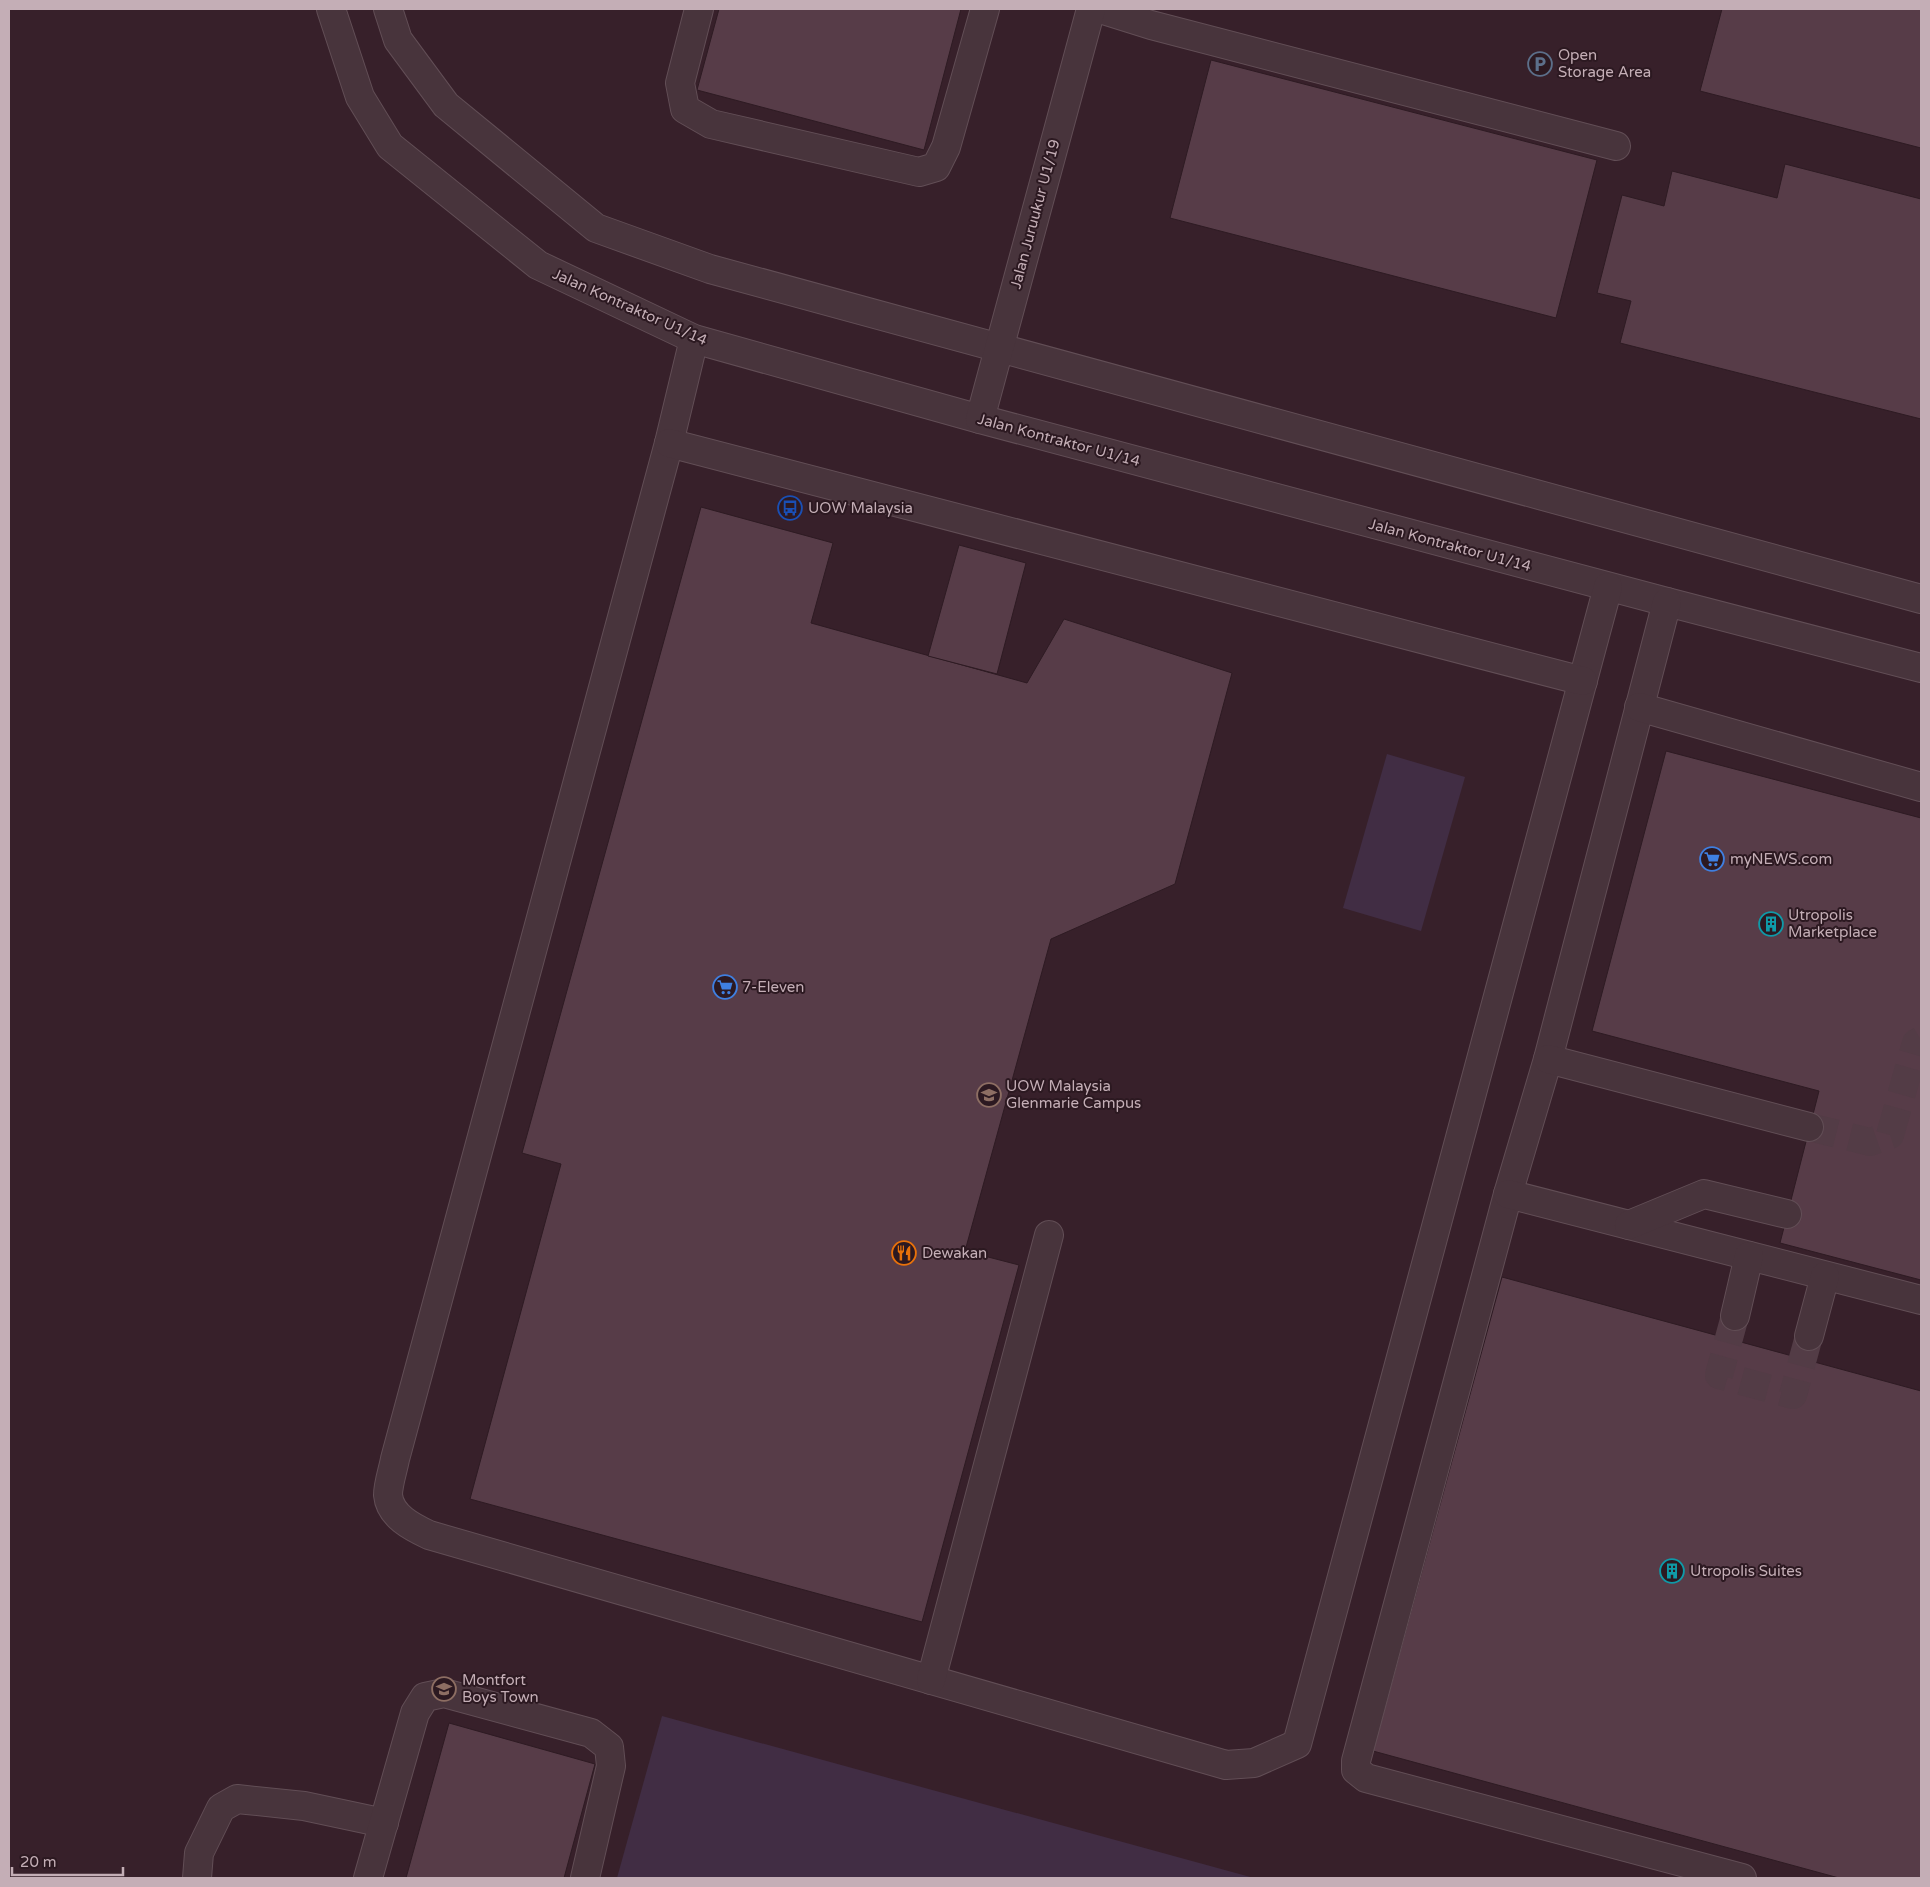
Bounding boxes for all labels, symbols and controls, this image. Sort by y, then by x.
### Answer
place label: Open Storage Area [1558,46,1651,81]
parking icon: Open Storage Area [1527,51,1553,77]
street label: Jalan Juruukur U1/19 [1006,137,1064,291]
street label: Jalan Kontraktor U1/14 [550,265,710,349]
street label: Jalan Kontraktor U1/14 [976,410,1142,470]
bus stop icon: UOW Malaysia [777,495,803,521]
place label: UOW Malaysia [808,499,913,517]
street label: Jalan Kontraktor U1/14 [1367,515,1533,575]
supermarket icon: myNEWS.com [1699,846,1725,872]
place label: myNEWS.com [1730,850,1832,868]
place label: Utropolis Marketplace [1788,906,1877,941]
building icon: Utropolis Marketplace [1758,911,1784,937]
supermarket icon: 7-Eleven [712,974,738,1000]
place label: 7-Eleven [742,978,804,996]
place label: UOW Malaysia Glenmarie Campus [1006,1077,1141,1112]
school or university icon: UOW Malaysia Glenmarie Campus [976,1082,1002,1108]
restaurant icon: Dewakan [891,1240,917,1266]
place label: Dewakan [922,1244,987,1262]
building icon: Utropolis Suites [1659,1558,1685,1584]
place label: Utropolis Suites [1690,1562,1802,1580]
place label: Montfort Boys Town [462,1671,539,1706]
school or university icon: Montfort Boys Town [431,1676,457,1702]
scale bar [12,1844,124,1876]
text: 20 m [20,1853,57,1871]

